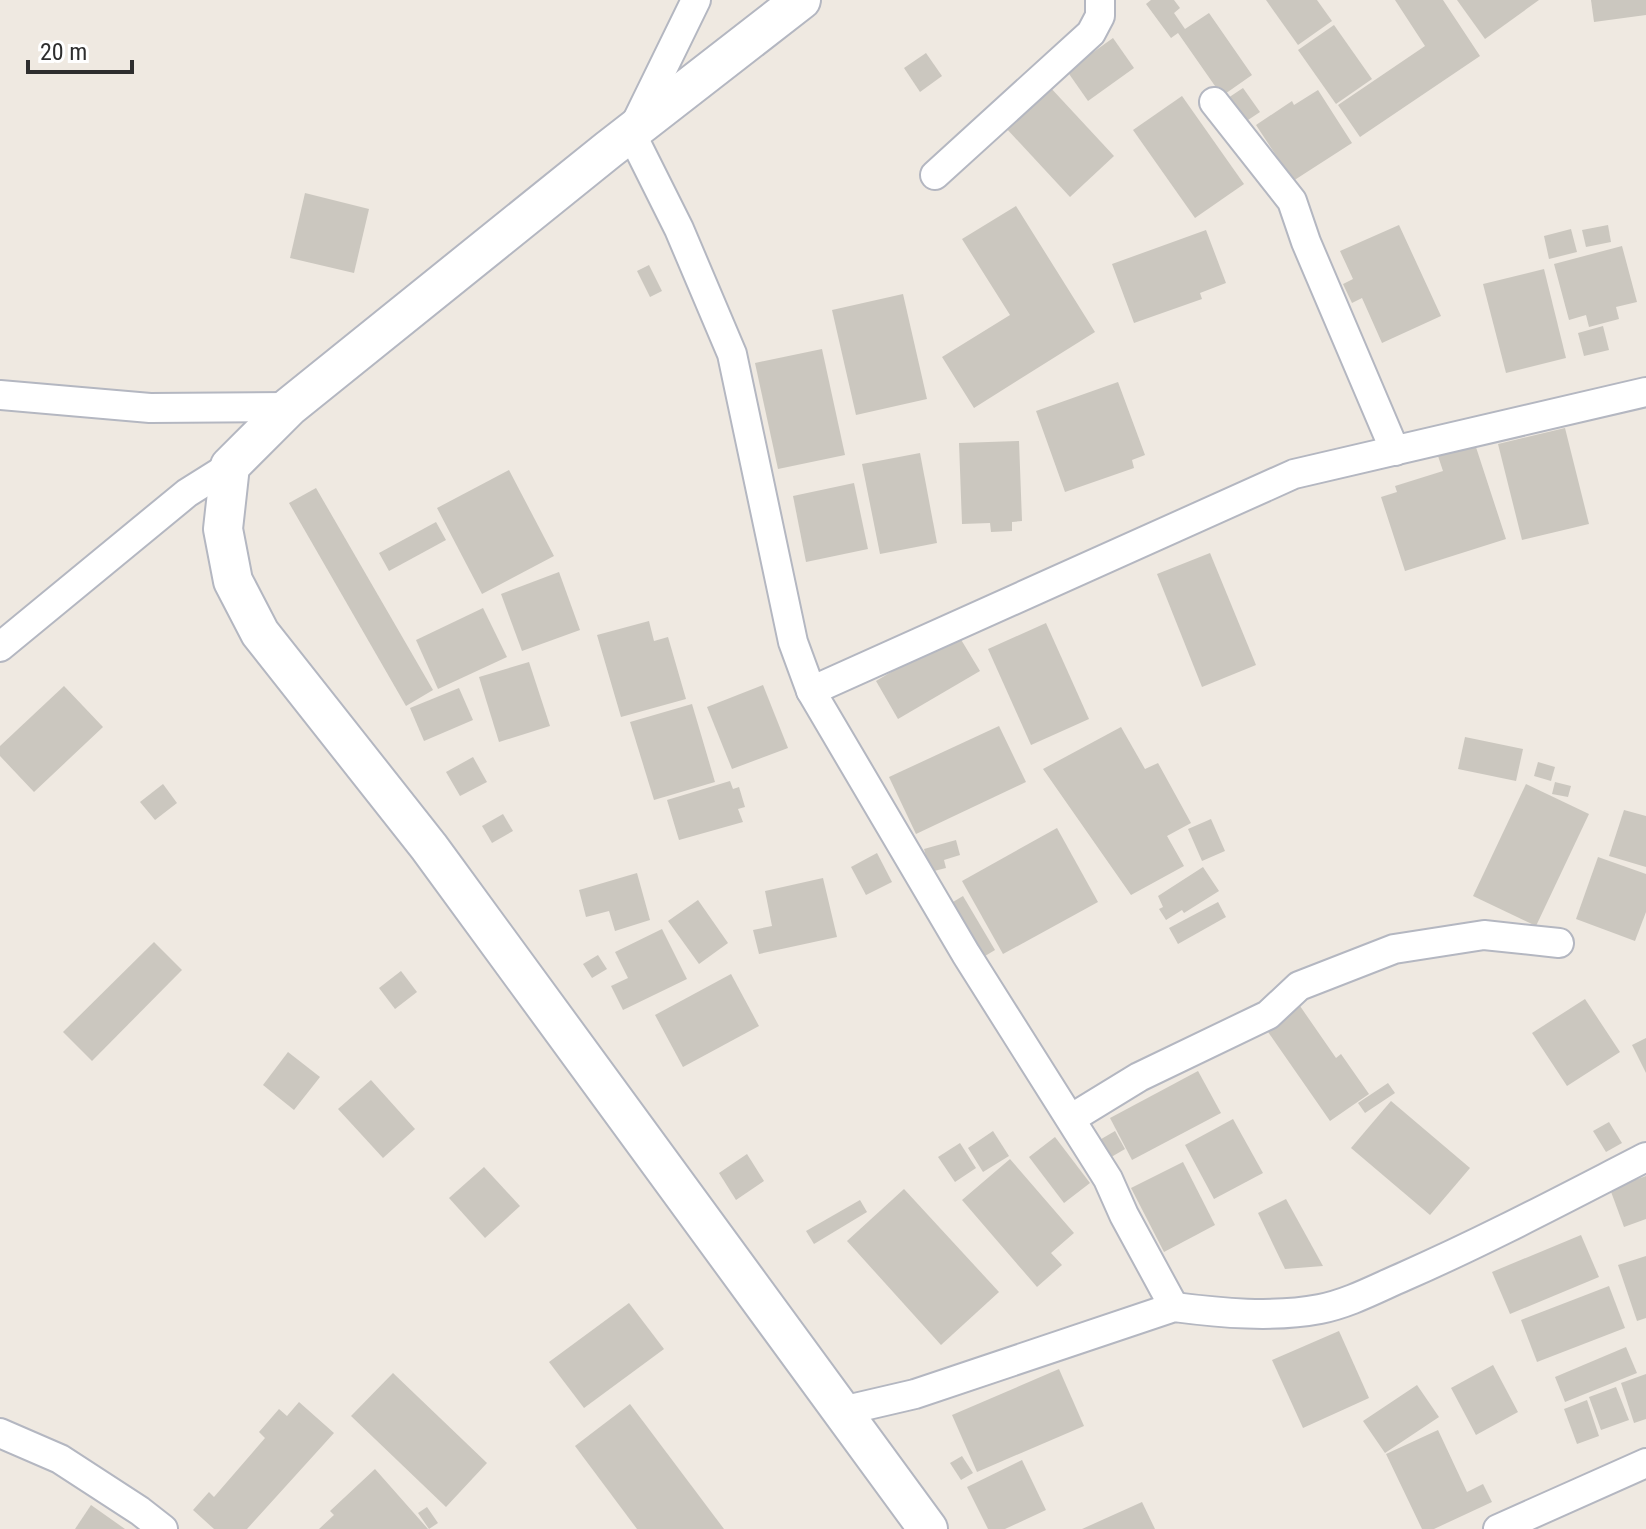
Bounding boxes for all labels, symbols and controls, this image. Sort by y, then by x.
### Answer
scale bar [28,24,132,74]
text: 20 m [40,38,87,66]

